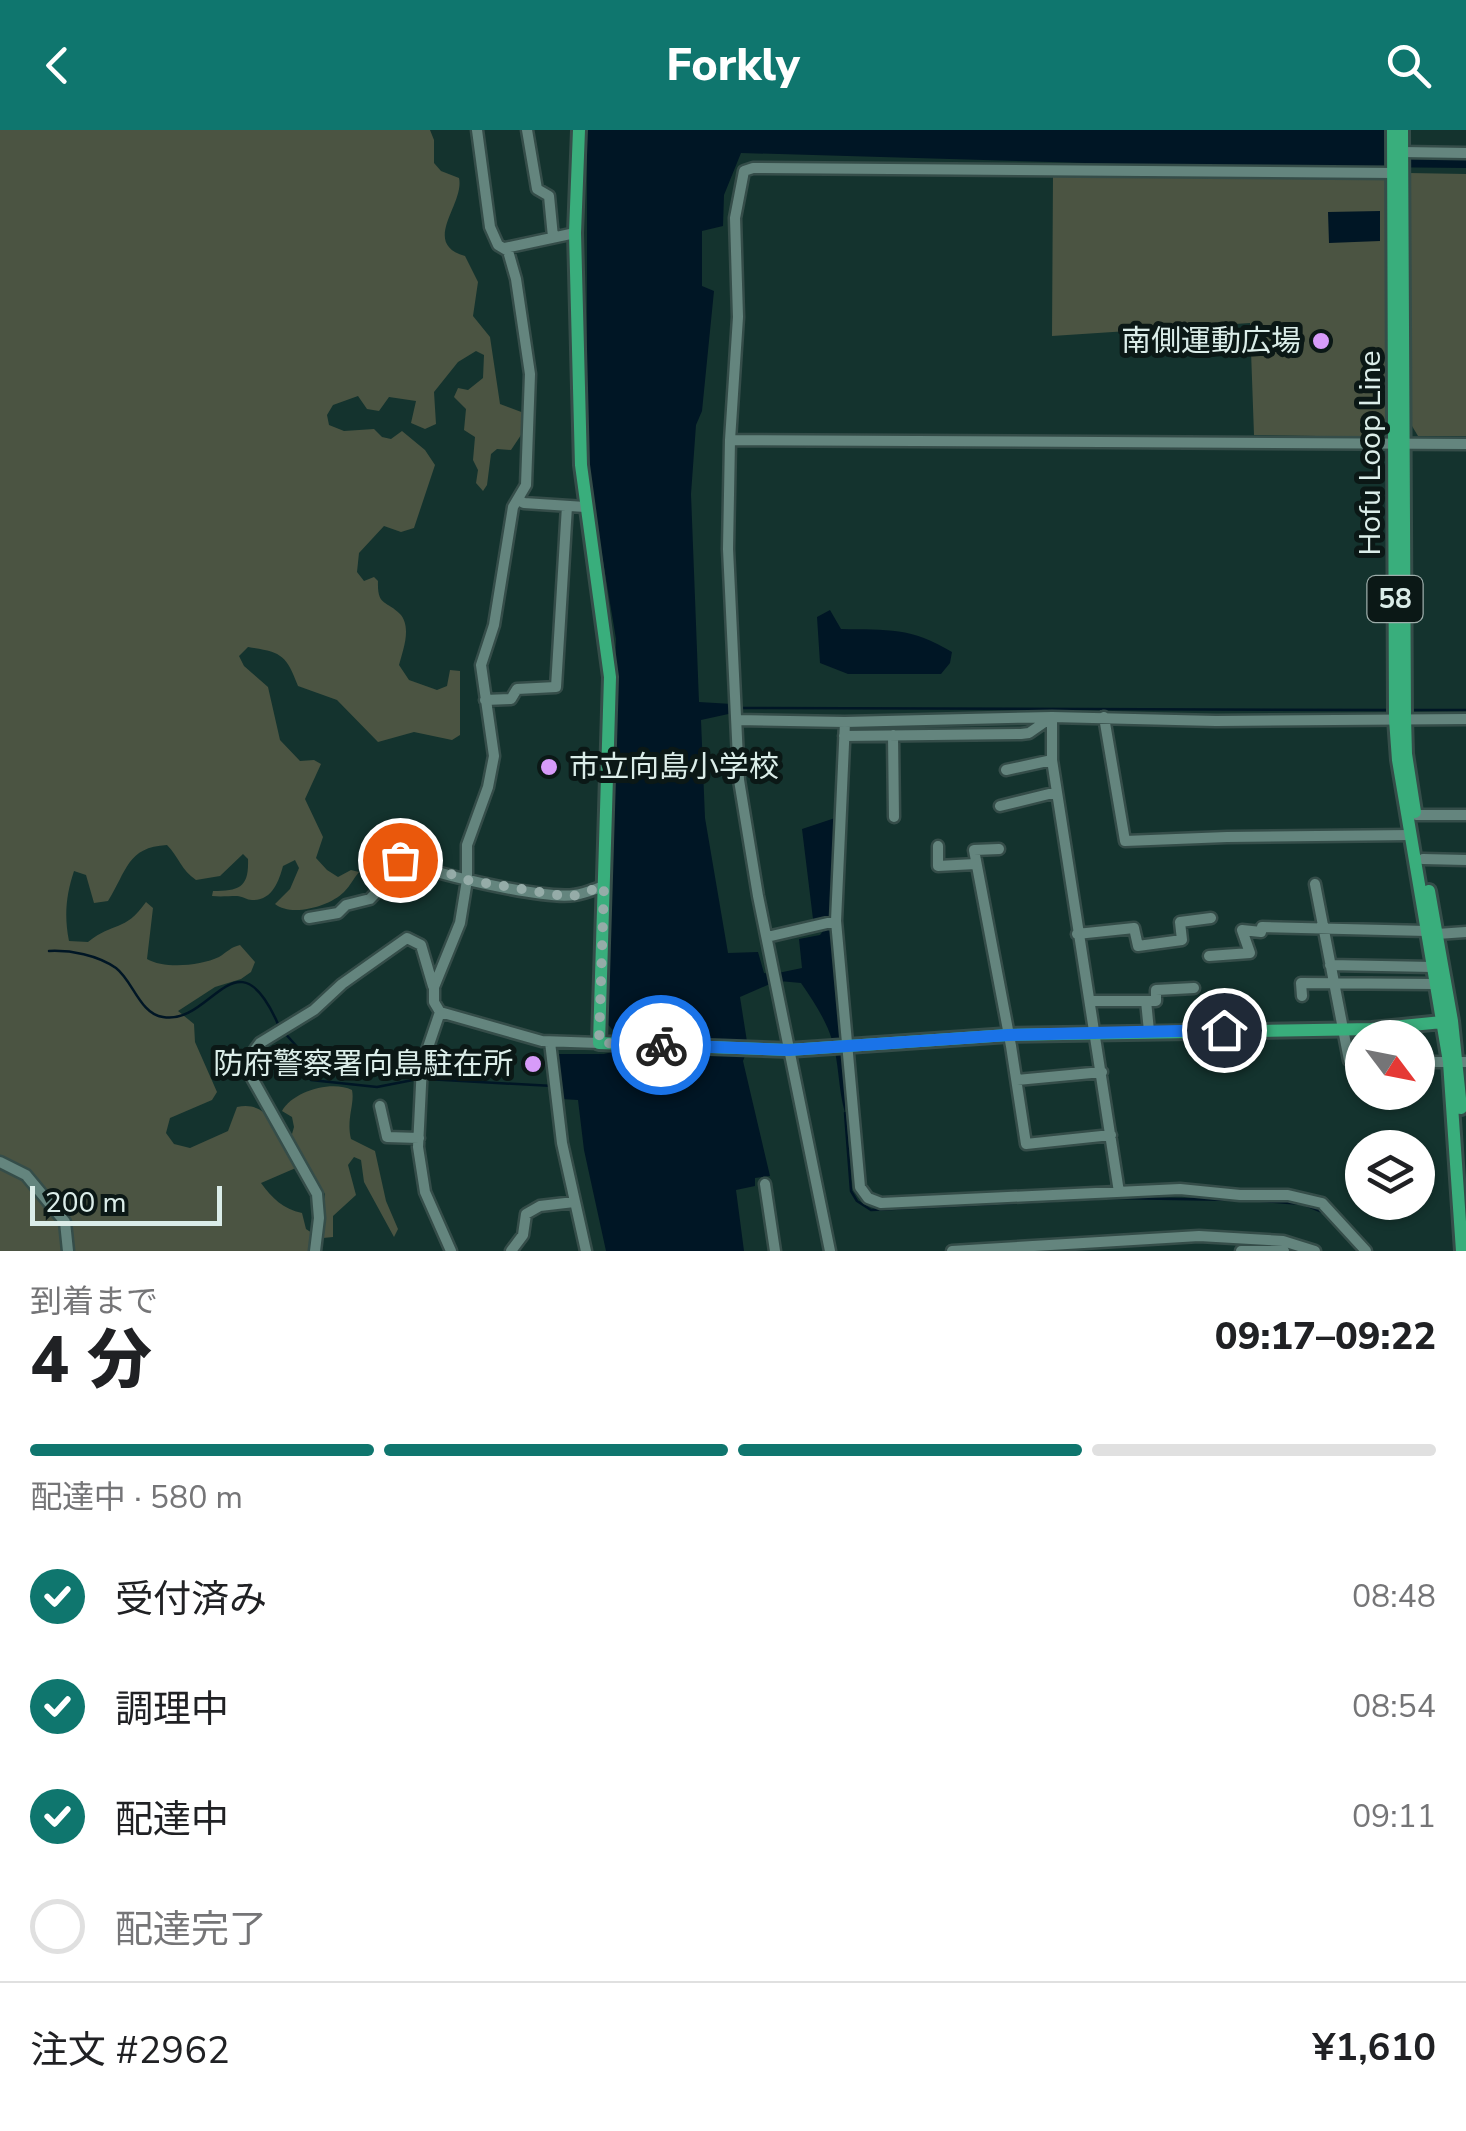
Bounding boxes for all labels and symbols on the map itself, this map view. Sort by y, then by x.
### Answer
place label: 南側運動広場 [1121,321,1301,362]
marker: 南側運動広場 [1310,330,1332,352]
street label: Hofu Loop Line [1350,351,1391,555]
road number: 58 [1368,576,1422,622]
place label: 市立向島小学校 [569,747,779,788]
marker: 市立向島小学校 [538,756,560,778]
pin [358,818,443,903]
pin [1182,988,1267,1073]
courier [611,995,711,1095]
north arrow [1345,1020,1435,1110]
place label: 防府警察署向島駐在所 [213,1044,513,1085]
marker: 防府警察署向島駐在所 [522,1053,544,1075]
scale bar [30,1181,222,1226]

